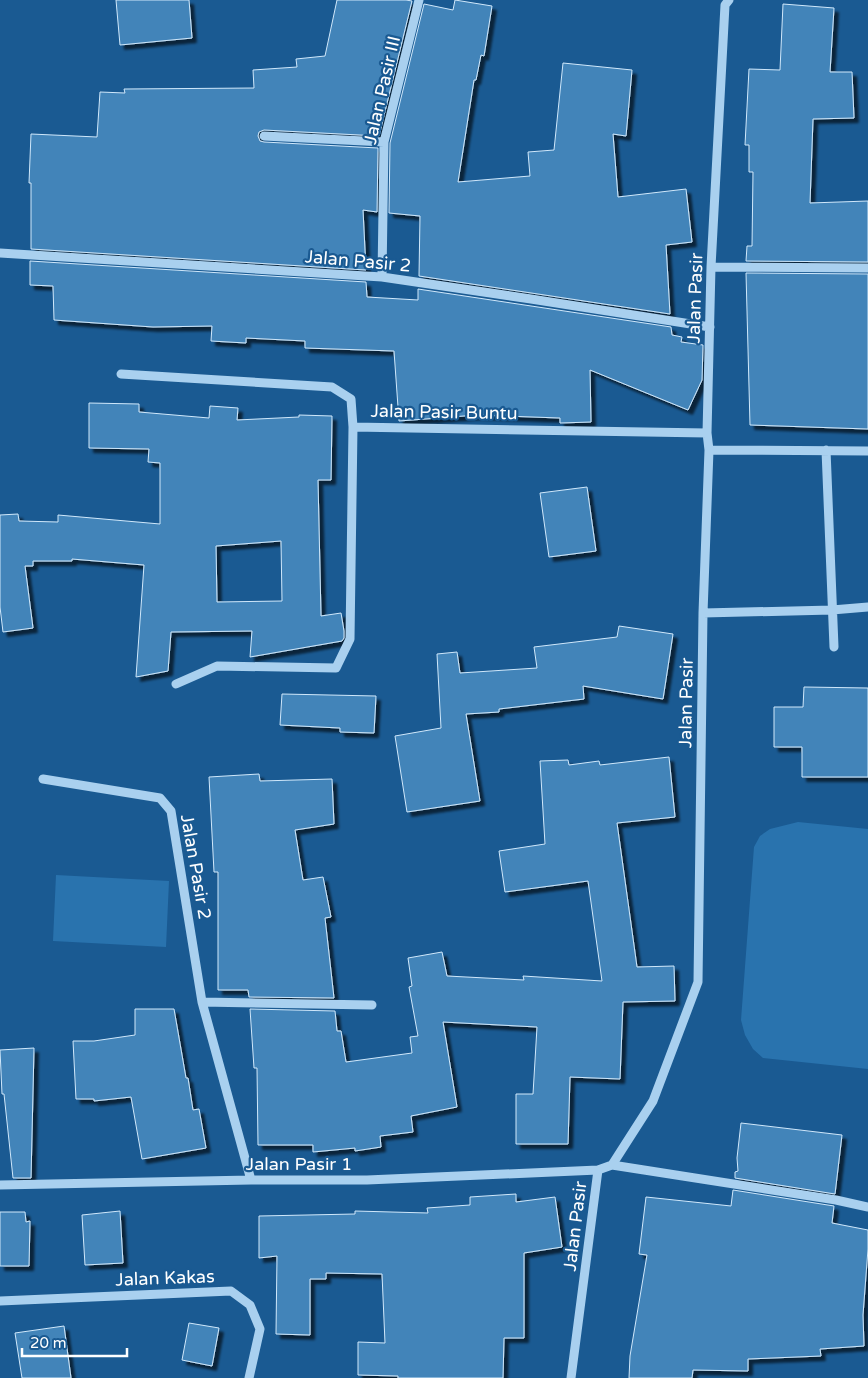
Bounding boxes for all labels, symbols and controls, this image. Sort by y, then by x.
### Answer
street label: Jalan Pasir III [359,34,405,146]
street label: Jalan Pasir 2 [304,245,412,277]
street label: Jalan Pasir [682,252,708,344]
street label: Jalan Pasir Buntu [370,400,518,424]
street label: Jalan Pasir [674,657,698,748]
street label: Jalan Pasir 2 [176,813,216,921]
street label: Jalan Pasir 1 [246,1153,352,1175]
street label: Jalan Pasir [559,1180,591,1272]
street label: Jalan Kakas [115,1265,215,1291]
scale bar [22,1326,128,1358]
text: 20 m [30,1334,67,1352]

